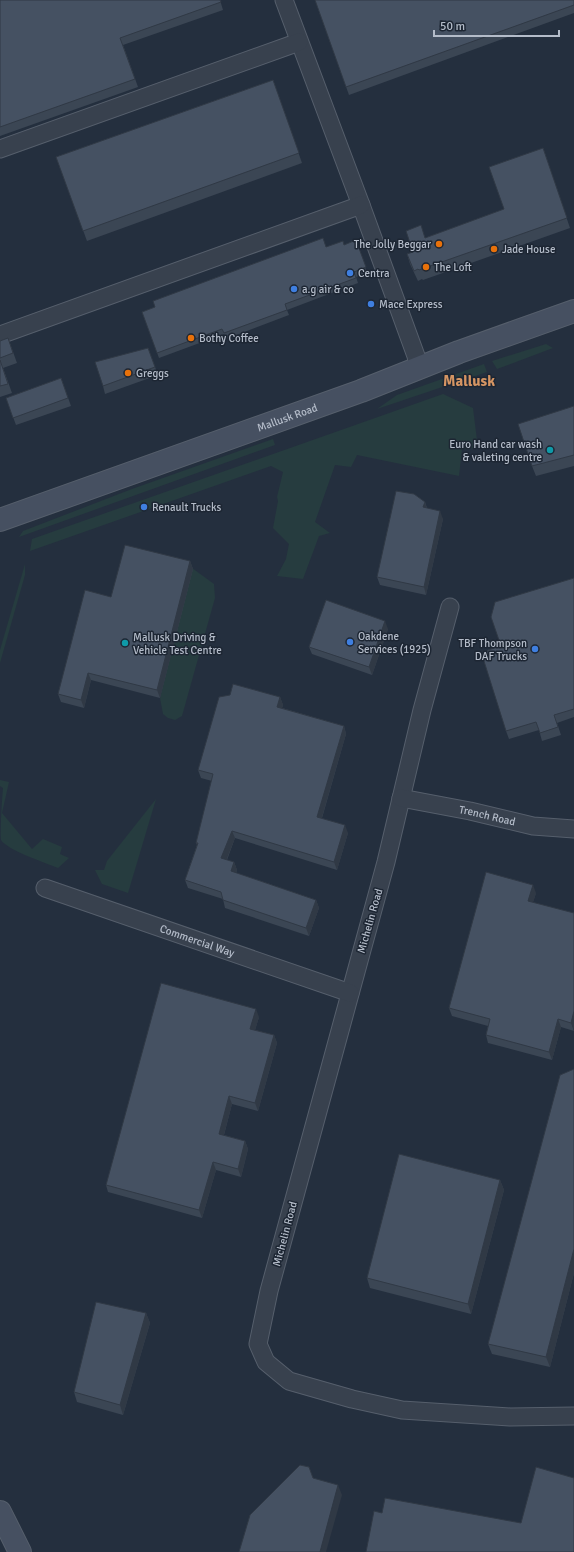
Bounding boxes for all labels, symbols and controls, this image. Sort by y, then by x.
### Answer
scale bar [434,12,559,38]
text: 50 m [440,19,465,34]
place label: The Jolly Beggar [354,238,431,251]
marker: The Jolly Beggar [434,239,444,249]
place label: Jade House [502,243,555,256]
marker: Jade House [489,244,499,254]
place label: The Loft [434,261,472,274]
marker: The Loft [421,262,431,272]
place label: Centra [358,267,390,280]
marker: Centra [345,268,355,278]
place label: a.g air & co [302,283,354,296]
marker: a.g air & co [289,284,299,294]
place label: Mace Express [379,298,443,311]
marker: Mace Express [366,299,376,309]
place label: Bothy Coffee [199,332,259,345]
marker: Bothy Coffee [186,333,196,343]
place label: Greggs [136,367,169,380]
marker: Greggs [123,368,133,378]
district label: Mallusk [443,372,495,390]
street label: Mallusk Road [255,401,319,434]
place label: Euro Hand car wash & valeting centre [449,438,542,464]
marker: Euro Hand car wash & valeting centre [545,445,555,455]
place label: Renault Trucks [152,501,221,514]
marker: Renault Trucks [139,502,149,512]
place label: Oakdene Services (1925) [358,630,431,656]
place label: Mallusk Driving & Vehicle Test Centre [133,631,222,657]
marker: Oakdene Services (1925) [345,637,355,647]
place label: TBF Thompson DAF Trucks [459,637,527,663]
marker: Mallusk Driving & Vehicle Test Centre [120,638,130,648]
marker: TBF Thompson DAF Trucks [530,644,540,654]
street label: Trench Road [458,803,517,828]
street label: Michelin Road [355,887,385,955]
street label: Commercial Way [158,922,237,960]
street label: Michelin Road [270,1200,300,1268]

